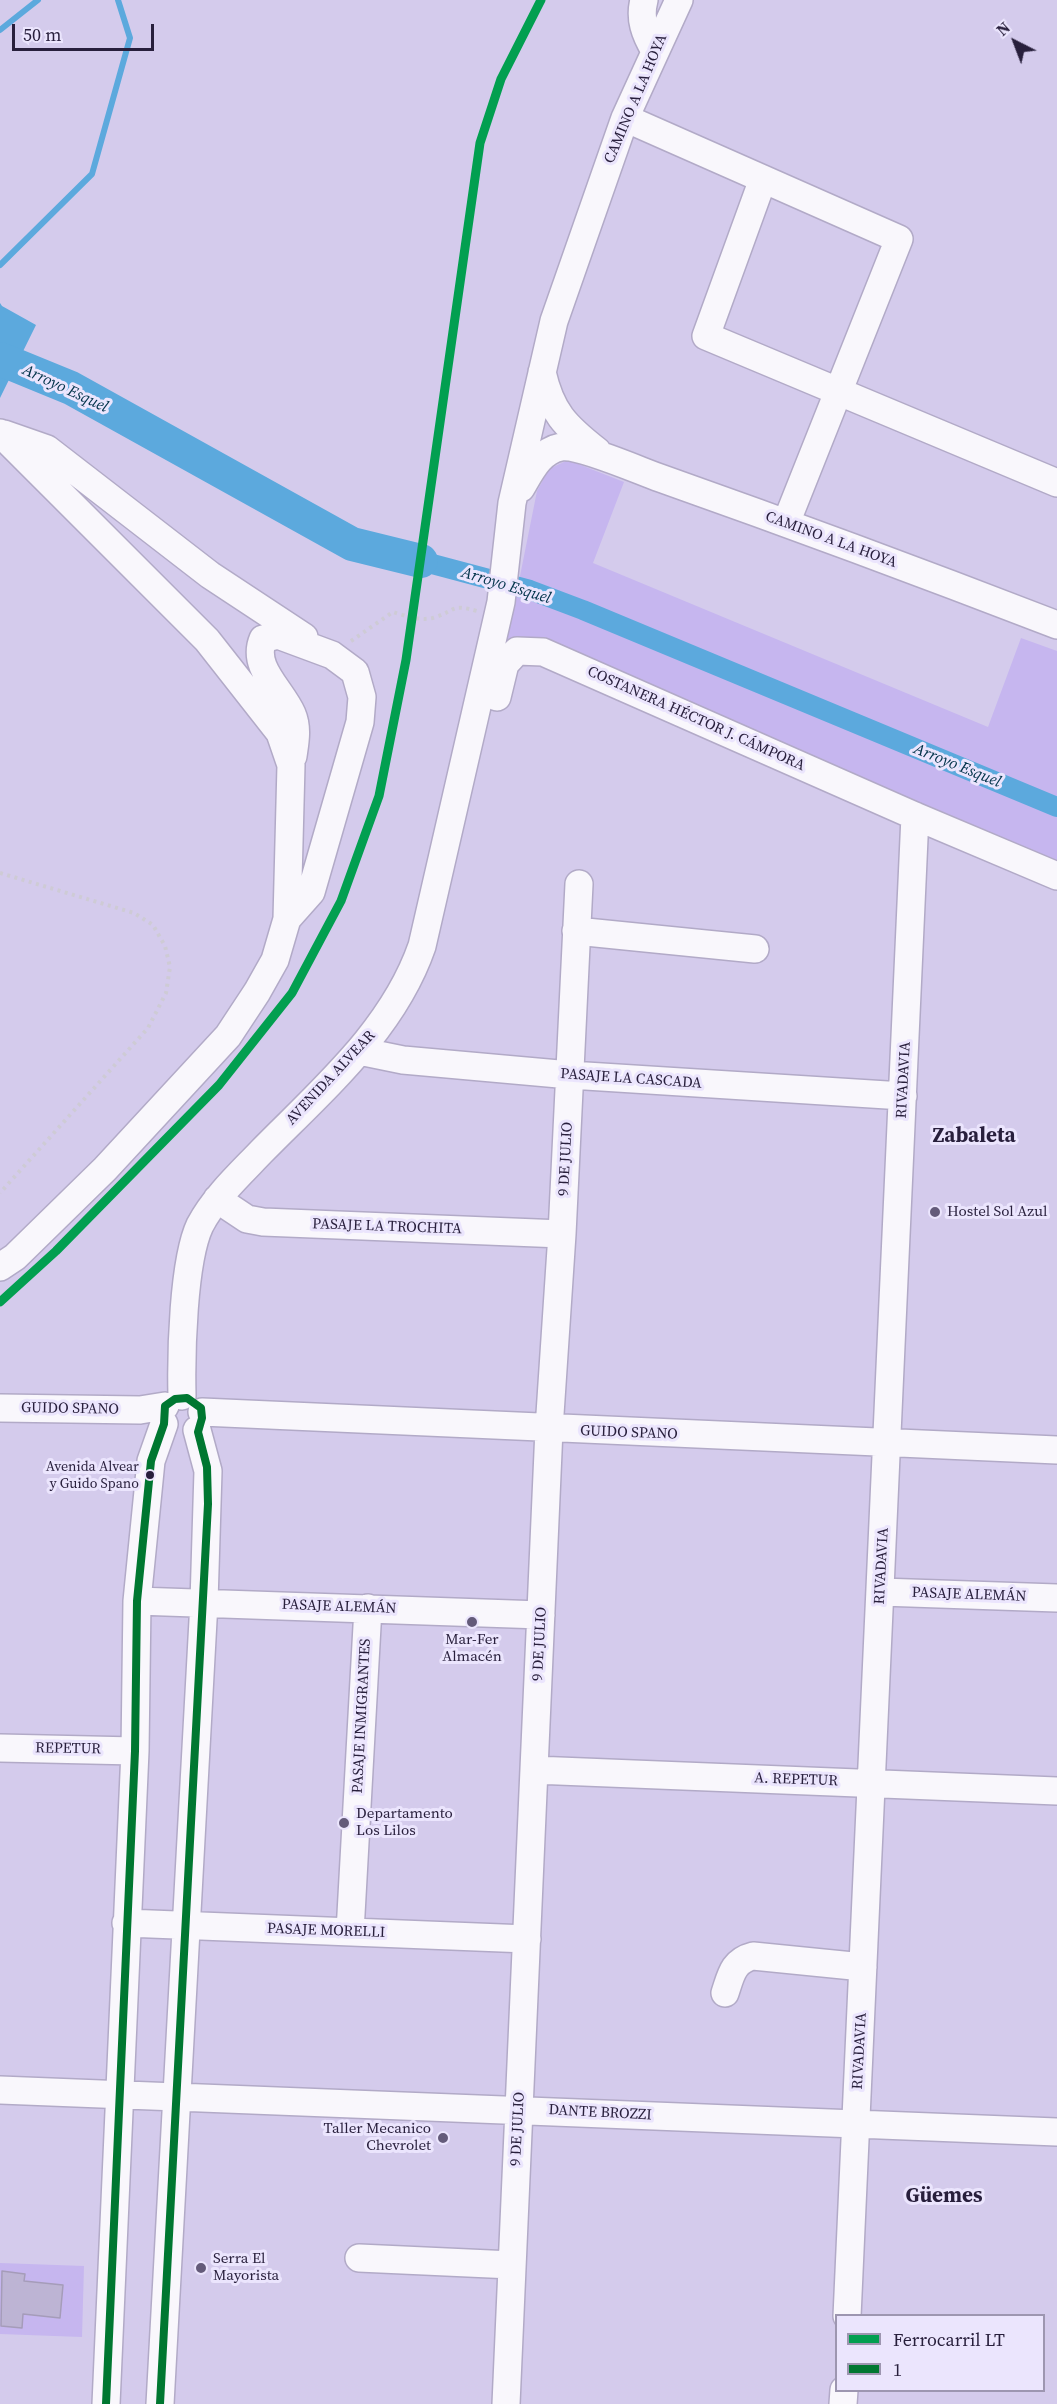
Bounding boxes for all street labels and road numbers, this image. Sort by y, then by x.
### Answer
street label: CAMINO A LA HOYA [601,32,671,166]
street label: CAMINO A LA HOYA [763,508,899,572]
street label: COSTANERA HÉCTOR J. CÁMPORA [585,663,807,775]
street label: AVENIDA ALVEAR [283,1027,379,1129]
street label: RIVADAVIA [893,1041,915,1119]
street label: PASAJE LA CASCADA [560,1065,702,1093]
street label: 9 DE JULIO [555,1121,577,1197]
street label: PASAJE LA TROCHITA [312,1215,462,1239]
street label: GUIDO SPANO [21,1399,119,1419]
street label: GUIDO SPANO [580,1422,678,1444]
street label: RIVADAVIA [871,1527,893,1605]
street label: PASAJE ALEMÁN [911,1584,1027,1606]
street label: PASAJE ALEMÁN [281,1596,397,1618]
street label: 9 DE JULIO [529,1606,551,1682]
street label: PASAJE INMIGRANTES [349,1638,375,1794]
street label: REPETUR [35,1739,101,1759]
street label: A. REPETUR [754,1770,838,1790]
street label: PASAJE MORELLI [267,1920,385,1942]
street label: RIVADAVIA [849,2012,871,2090]
street label: 9 DE JULIO [507,2091,529,2167]
street label: DANTE BROZZI [548,2101,652,2125]

